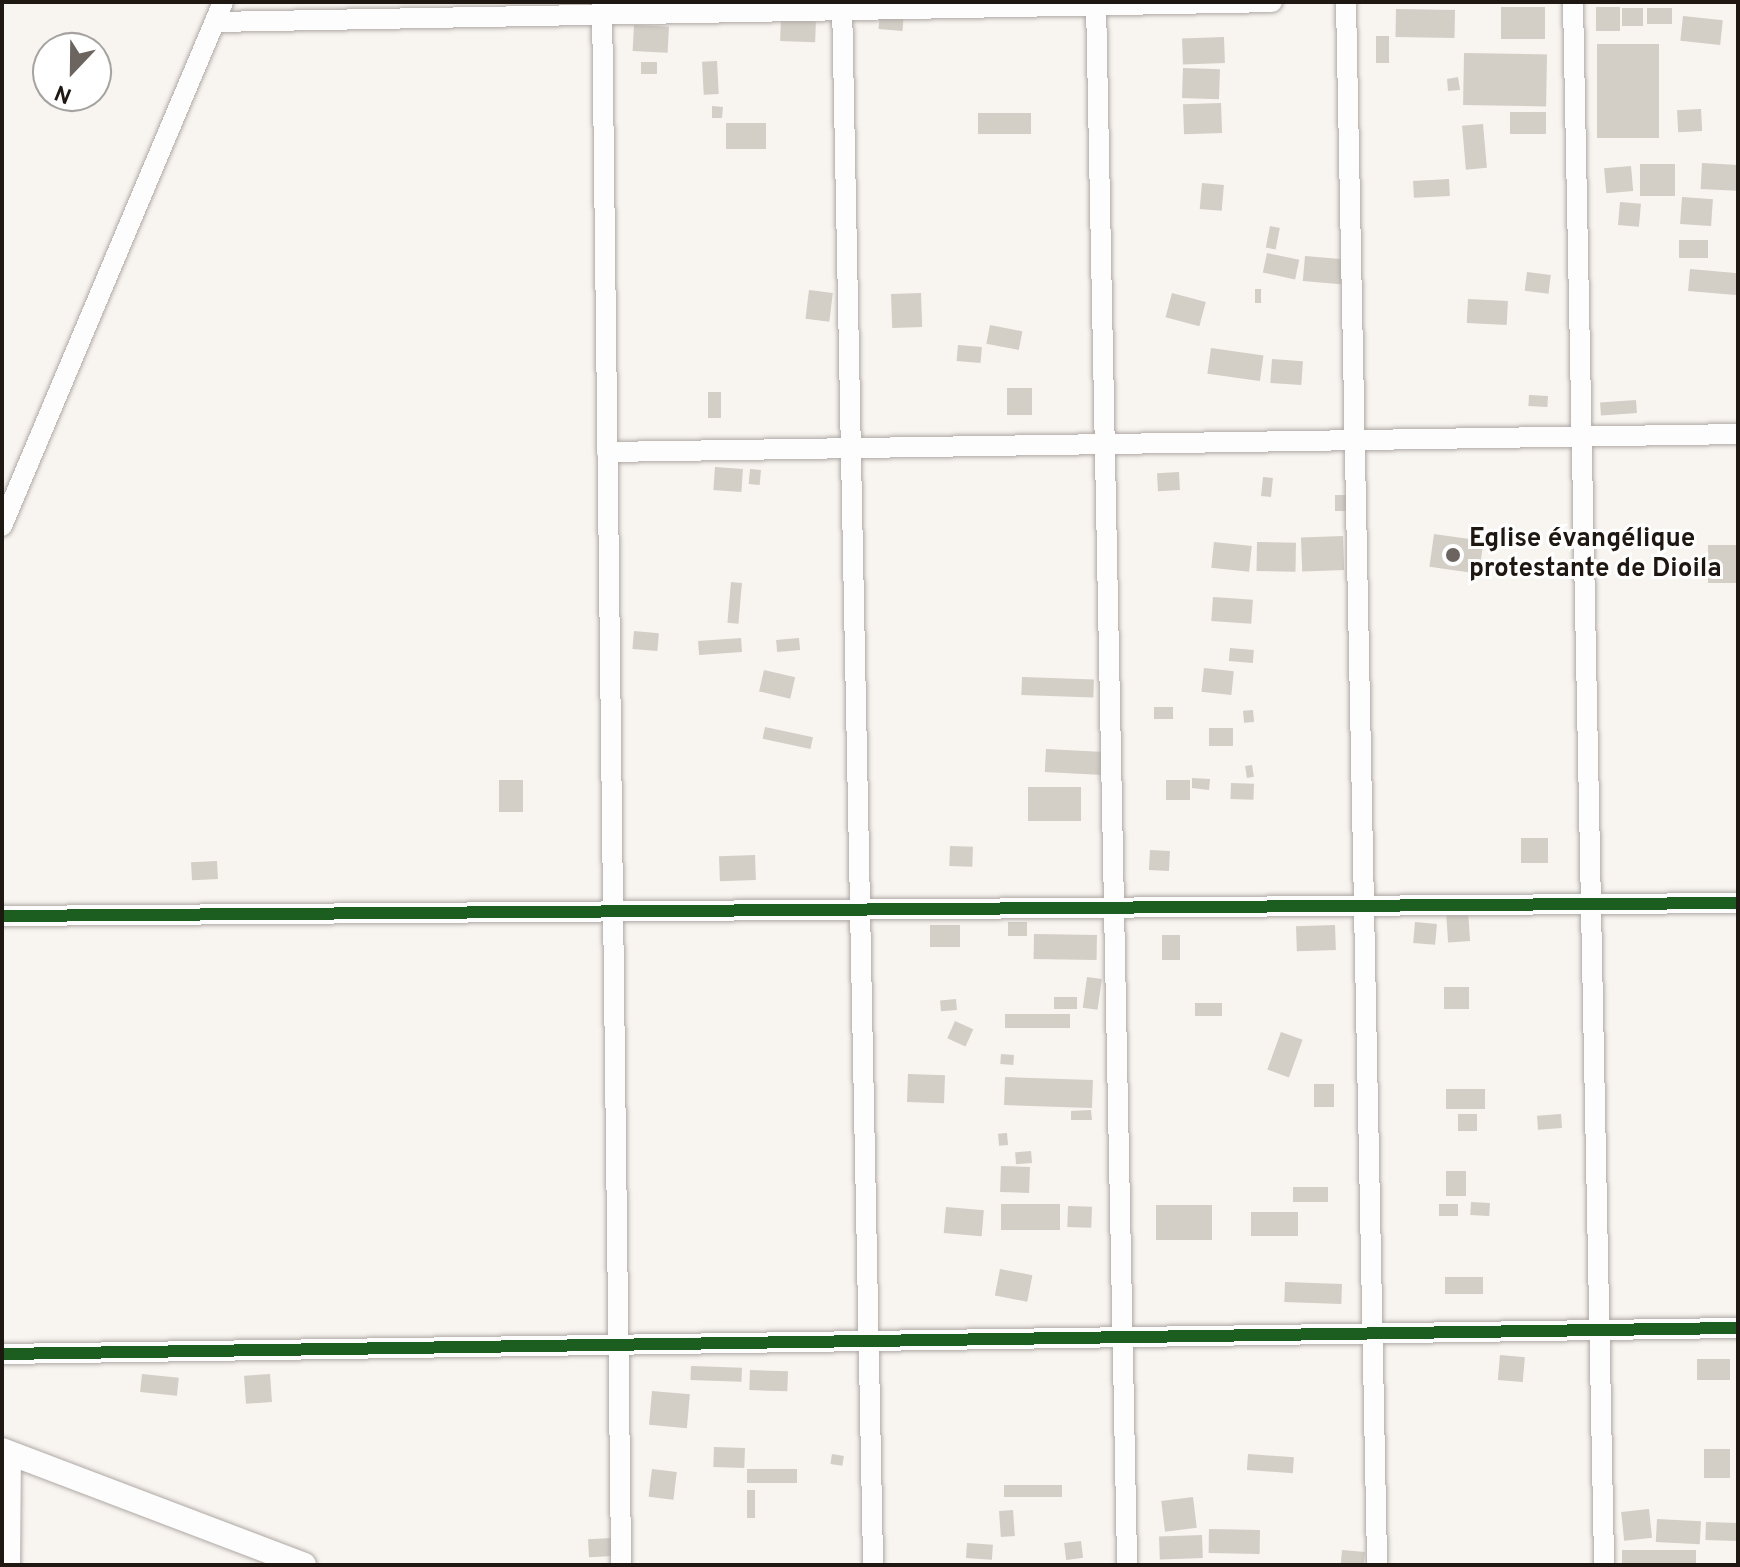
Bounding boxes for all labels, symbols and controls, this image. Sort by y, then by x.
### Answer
north arrow [32,32,112,112]
text: N [51,77,76,108]
place label: Eglise évangélique protestante de Dioila [1469,524,1722,586]
marker: Eglise évangélique protestante de Dioila [1444,546,1462,564]

